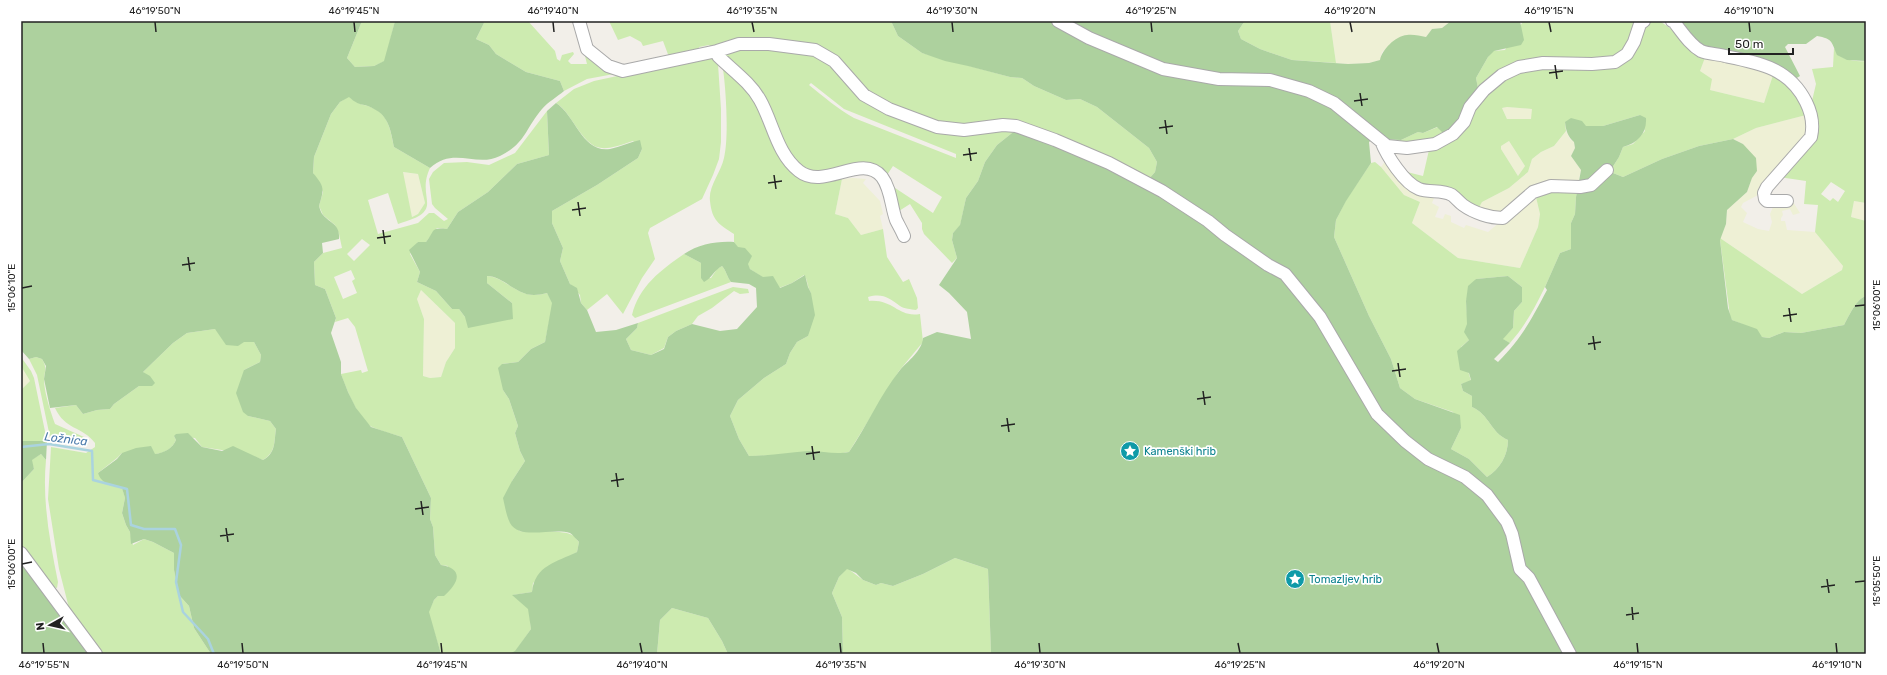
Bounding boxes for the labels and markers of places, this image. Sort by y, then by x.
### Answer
place icon: Kamenški hrib [1119,440,1141,462]
place label: Kamenški hrib [1144,445,1216,458]
place icon: Tomazljev hrib [1284,568,1306,590]
place label: Tomazljev hrib [1309,573,1382,586]

